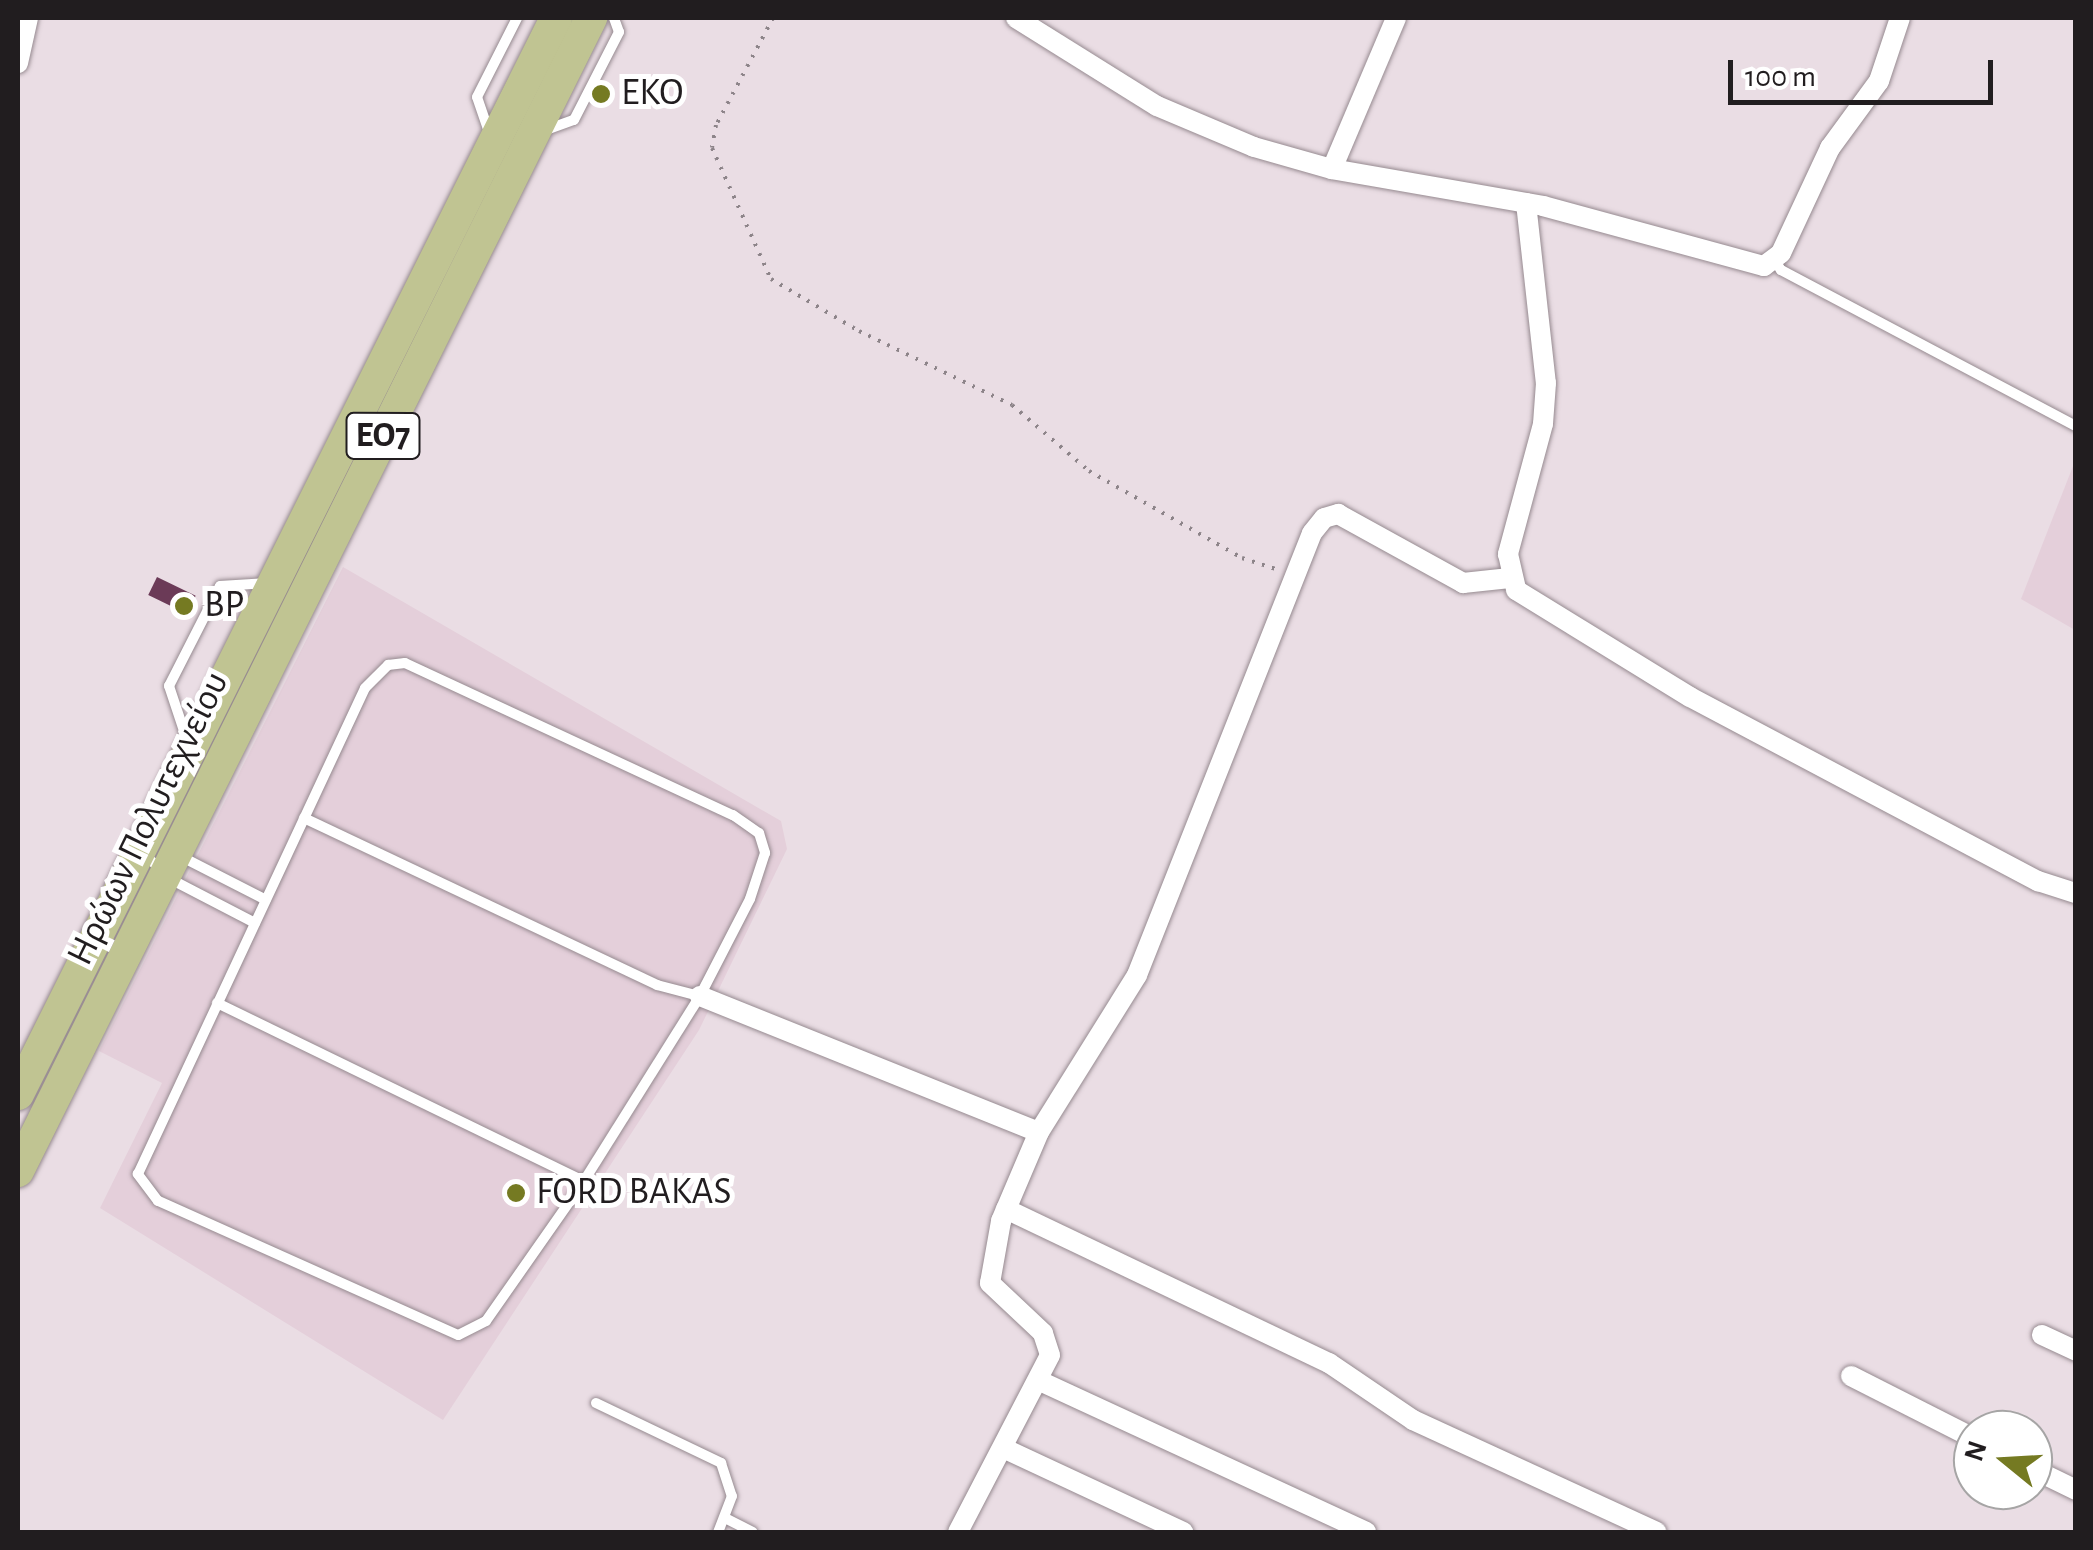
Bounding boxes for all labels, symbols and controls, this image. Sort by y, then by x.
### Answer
scale bar [1733,40,1998,102]
text: 100 m [1745,62,1816,92]
place label: EKO [621,71,683,117]
marker: EKO [590,83,612,105]
road number: ΕΟ7 [346,406,420,466]
place label: BP [204,583,244,629]
marker: BP [173,595,195,617]
street label: Ηρώων Πολυτεχνείου [58,665,240,973]
place label: FORD BAKAS [536,1170,732,1216]
marker: FORD BAKAS [505,1182,527,1204]
north arrow [1953,1410,2053,1510]
text: N [1960,1438,1993,1465]

